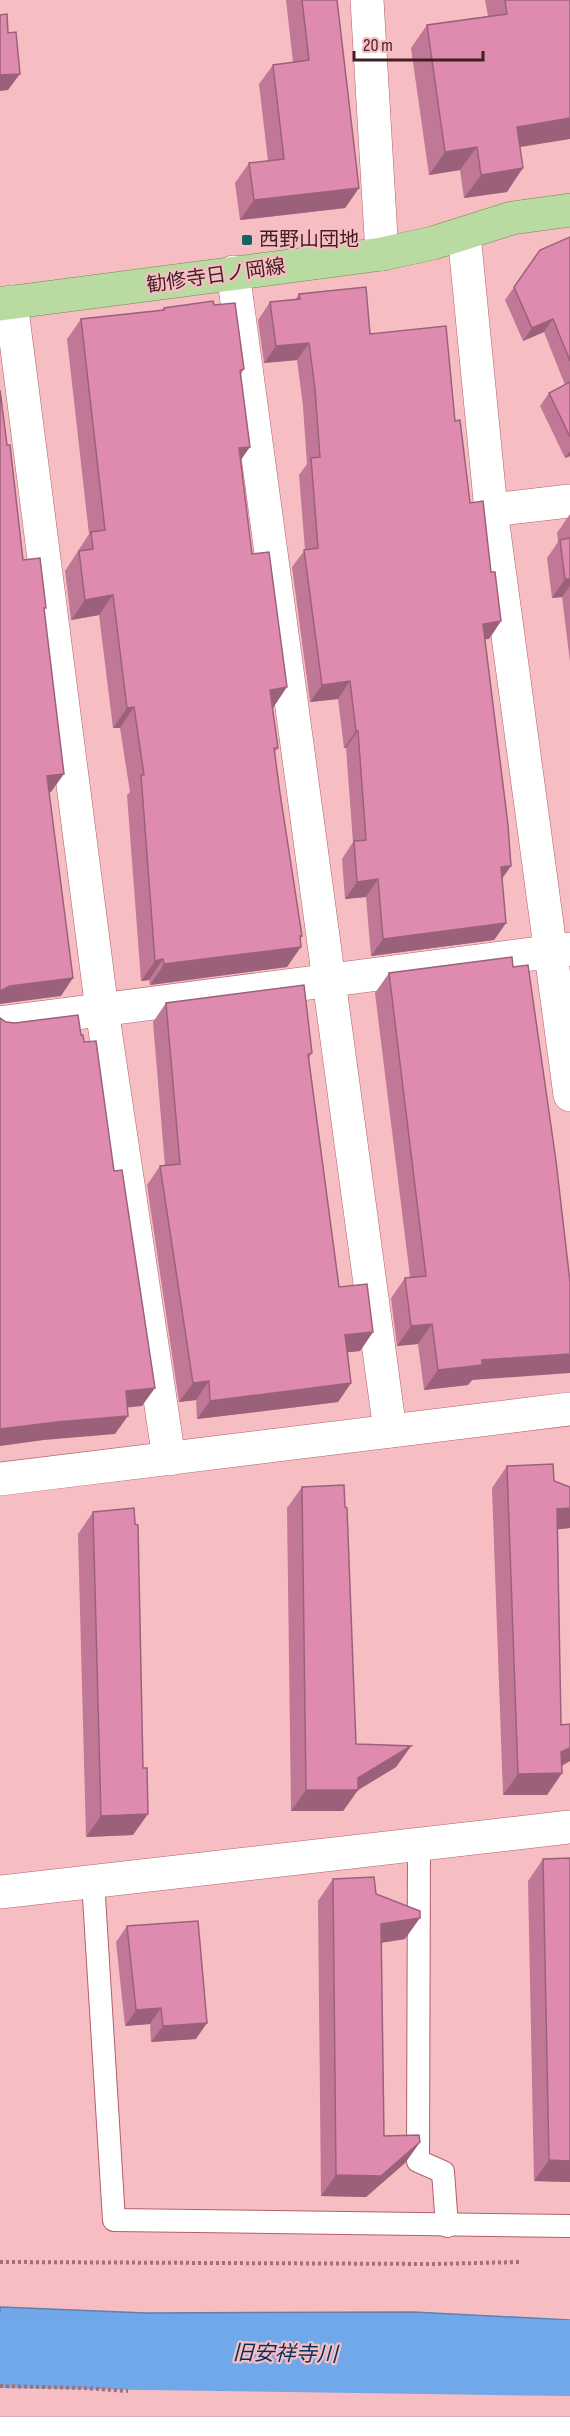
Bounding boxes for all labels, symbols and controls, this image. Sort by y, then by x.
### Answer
scale bar [354,24,483,62]
text: 20 m [363,35,393,56]
place label: 西野山団地 [259,228,359,252]
marker: 西野山団地 [240,233,254,247]
street label: 勧修寺日ノ岡線 [145,254,287,298]
water label: 旧安祥寺川 [232,2341,340,2367]

